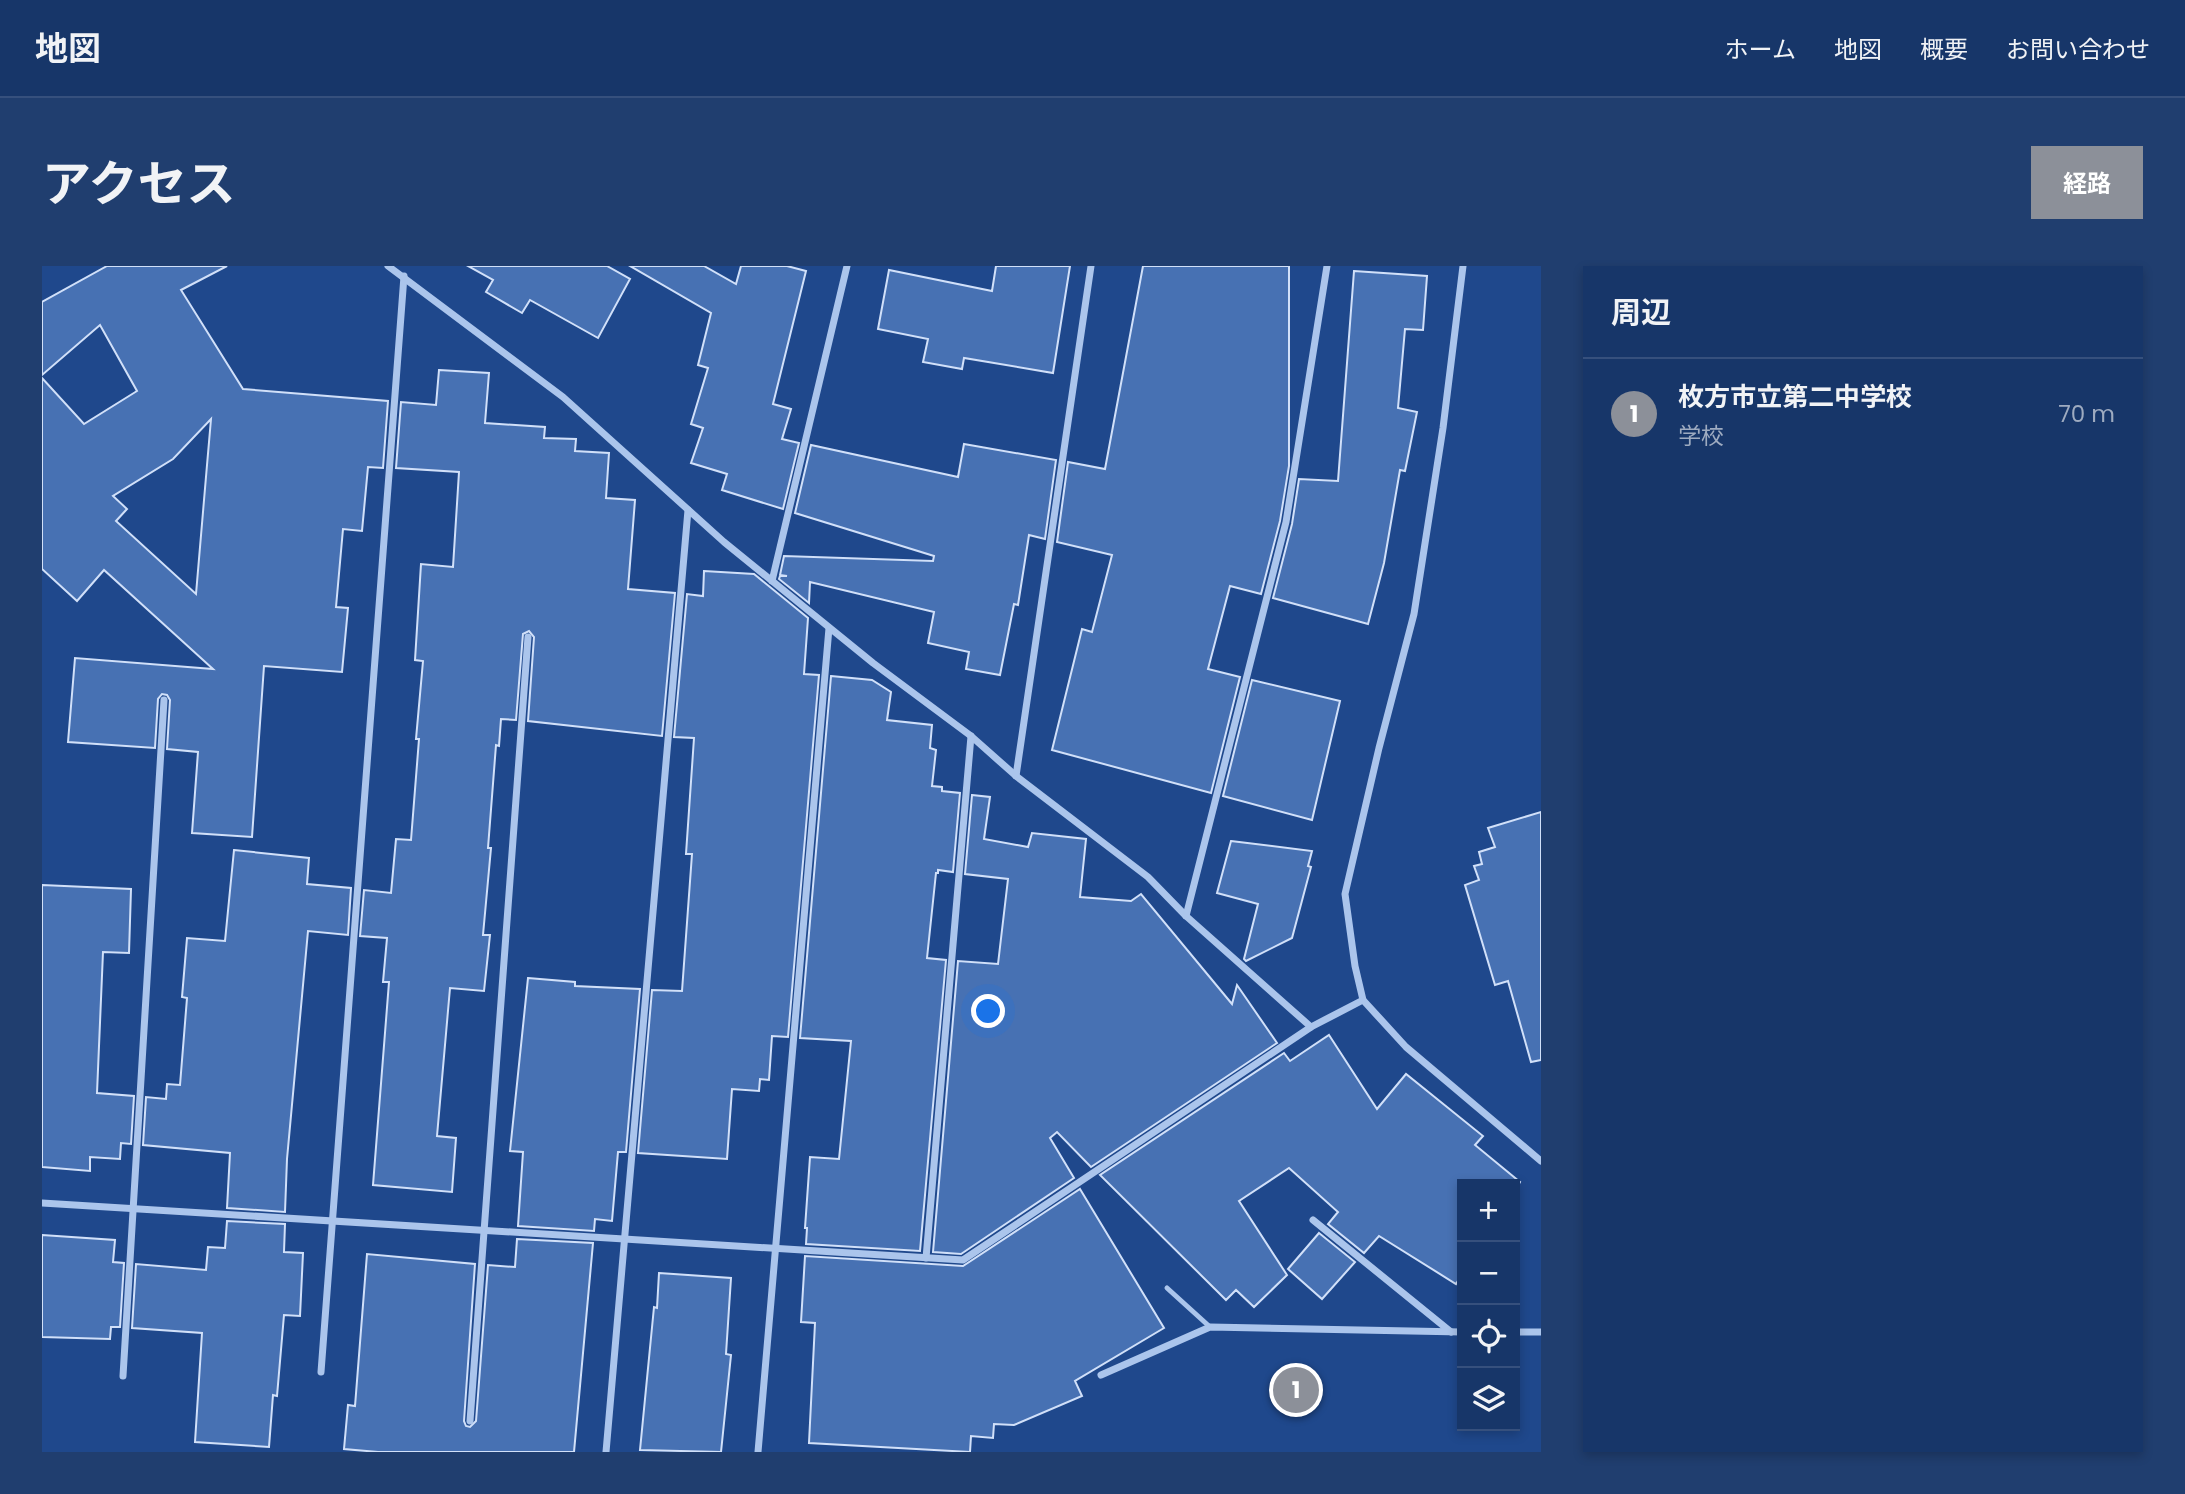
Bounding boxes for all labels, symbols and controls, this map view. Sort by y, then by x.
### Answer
text: 地図 [35,25,101,72]
text: ホーム [1725,33,1796,66]
text: 地図 [1834,33,1882,66]
text: 概要 [1920,33,1968,66]
text: お問い合わせ [2006,33,2150,66]
button: 経路 [2031,146,2143,219]
text: アクセス [42,150,236,218]
text: 周辺 [1611,291,1671,334]
text: 枚方市立第二中学校 [1678,379,1912,415]
text: 1 [1630,398,1638,430]
text: 70 m [2058,398,2115,430]
text: 学校 [1678,420,1724,452]
your location [971,994,1005,1028]
map controls [1457,1179,1520,1431]
button: + [1457,1179,1520,1242]
button: − [1457,1242,1520,1305]
button: locate [1457,1305,1520,1368]
pin: 1 [1273,1364,1319,1416]
button: layers [1457,1368,1520,1431]

